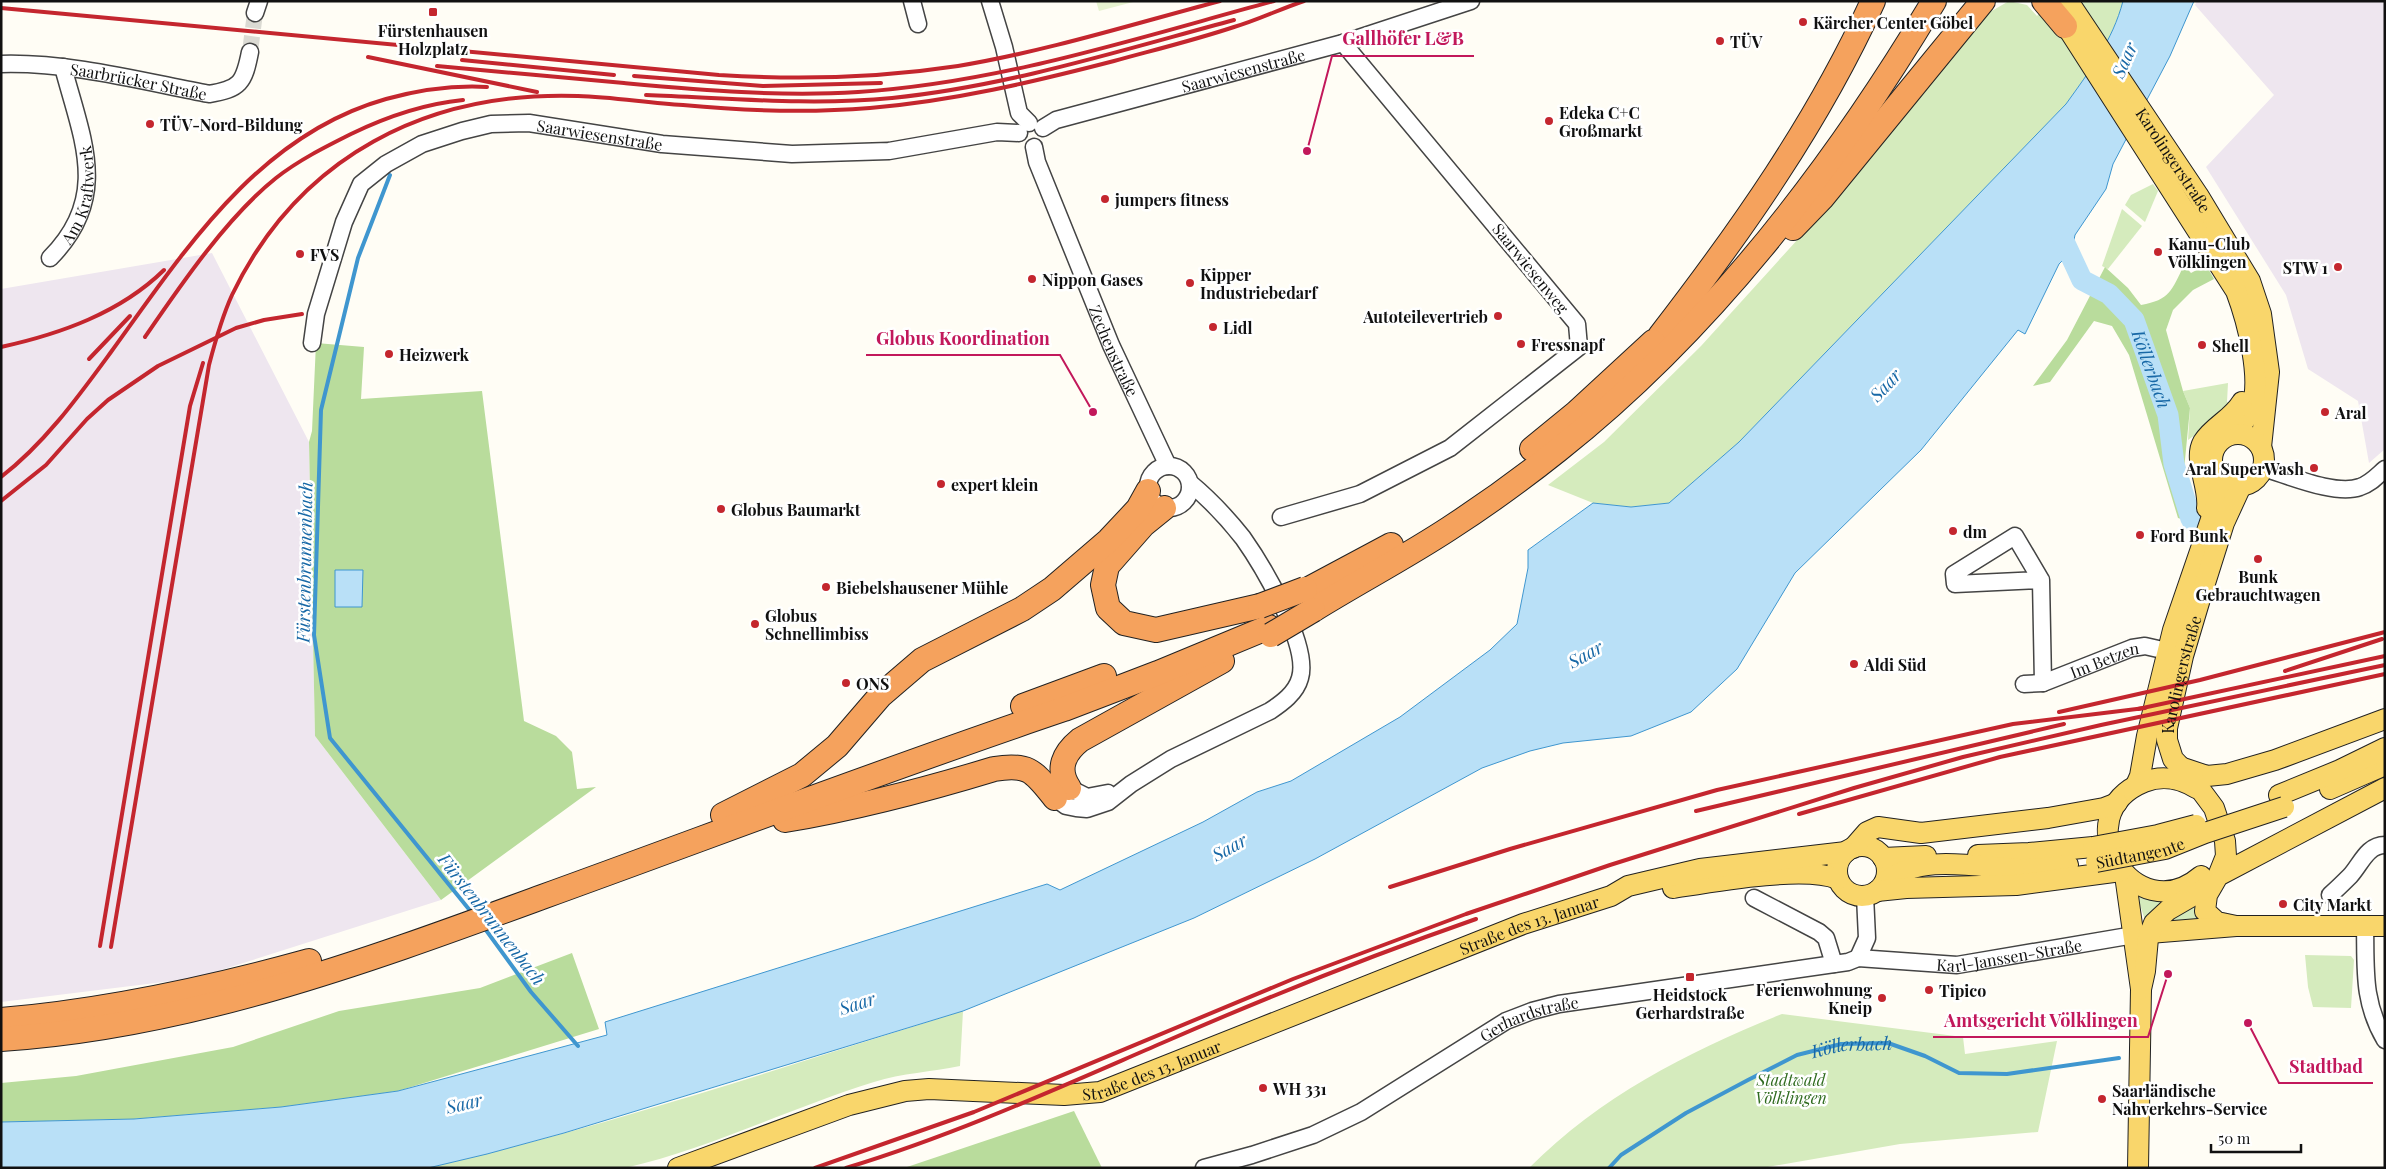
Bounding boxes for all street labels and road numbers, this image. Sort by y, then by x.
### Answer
street label: Saarwiesenstraße [1179,43,1307,96]
street label: Saarbrücker Straße [69,58,209,104]
street label: Karolingerstraße [2132,103,2216,216]
street label: Saarwiesenstraße [536,114,664,154]
street label: Am Kraftwerk [55,144,97,249]
street label: Saarwiesenweg [1488,219,1574,318]
street label: Zechenstraße [1085,302,1144,399]
street label: Karolingerstraße [2157,613,2205,734]
street label: Im Betzen [2067,637,2141,682]
street label: Südtangente [2094,832,2187,872]
street label: Straße des 13. Januar [1456,890,1602,959]
street label: Karl-Janssen-Straße [1936,934,2083,976]
street label: Gerhardstraße [1475,991,1580,1046]
street label: Straße des 13. Januar [1081,1035,1224,1104]

